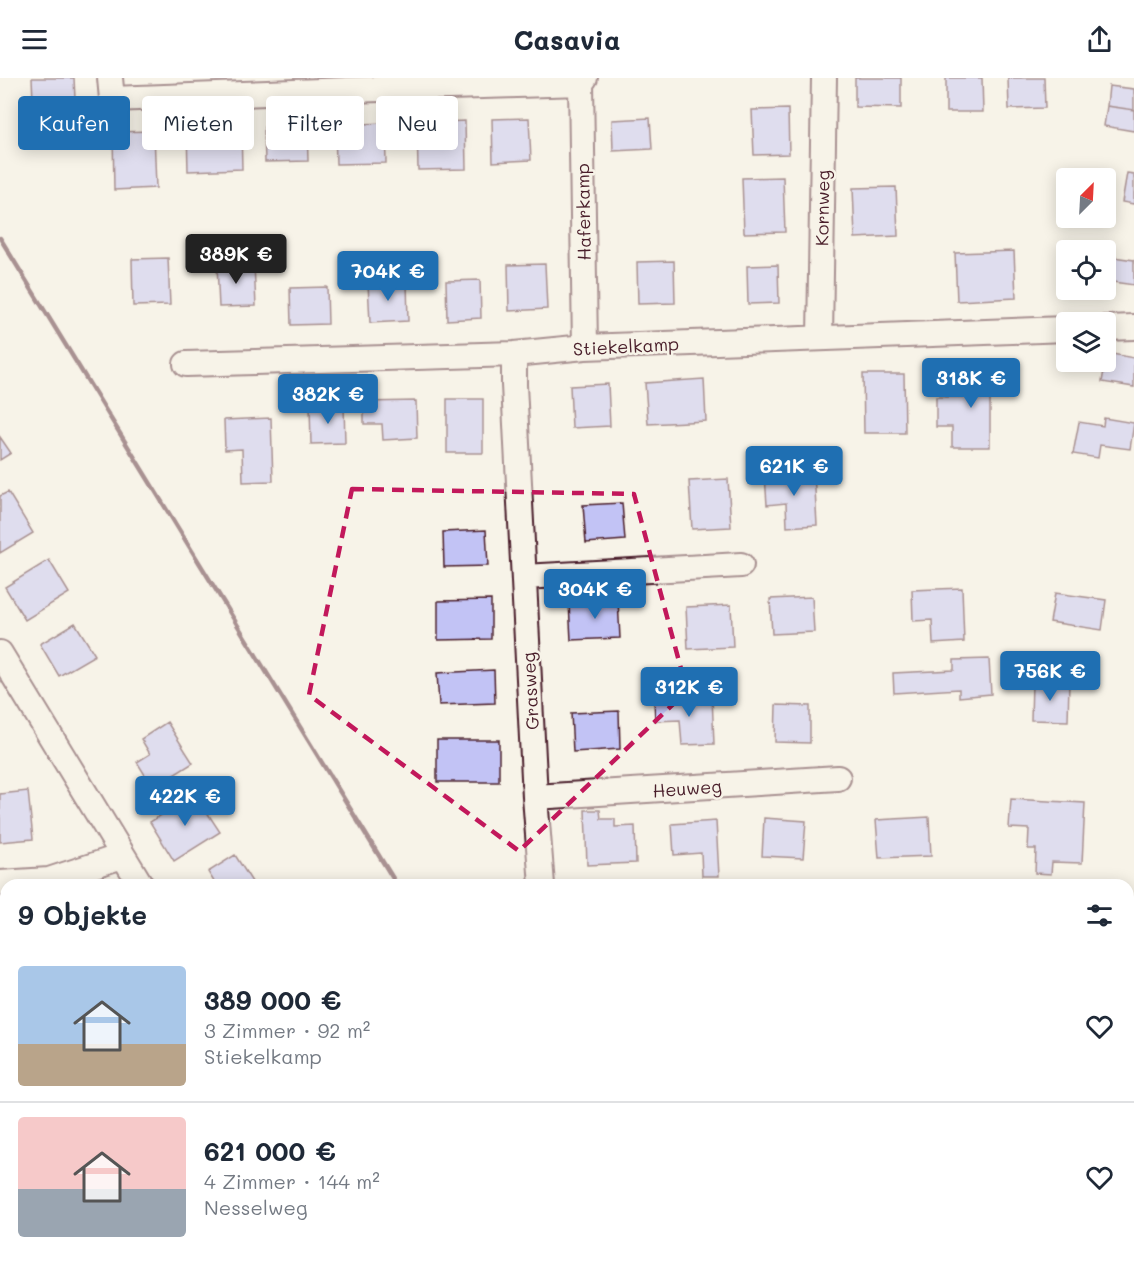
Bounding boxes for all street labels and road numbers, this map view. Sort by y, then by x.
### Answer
street label: Haferkamp [570,163,596,261]
street label: Kornweg [809,170,835,246]
street label: Stiekelkamp [572,331,680,361]
street label: Grasweg [516,651,544,731]
street label: Heuweg [652,774,722,802]

